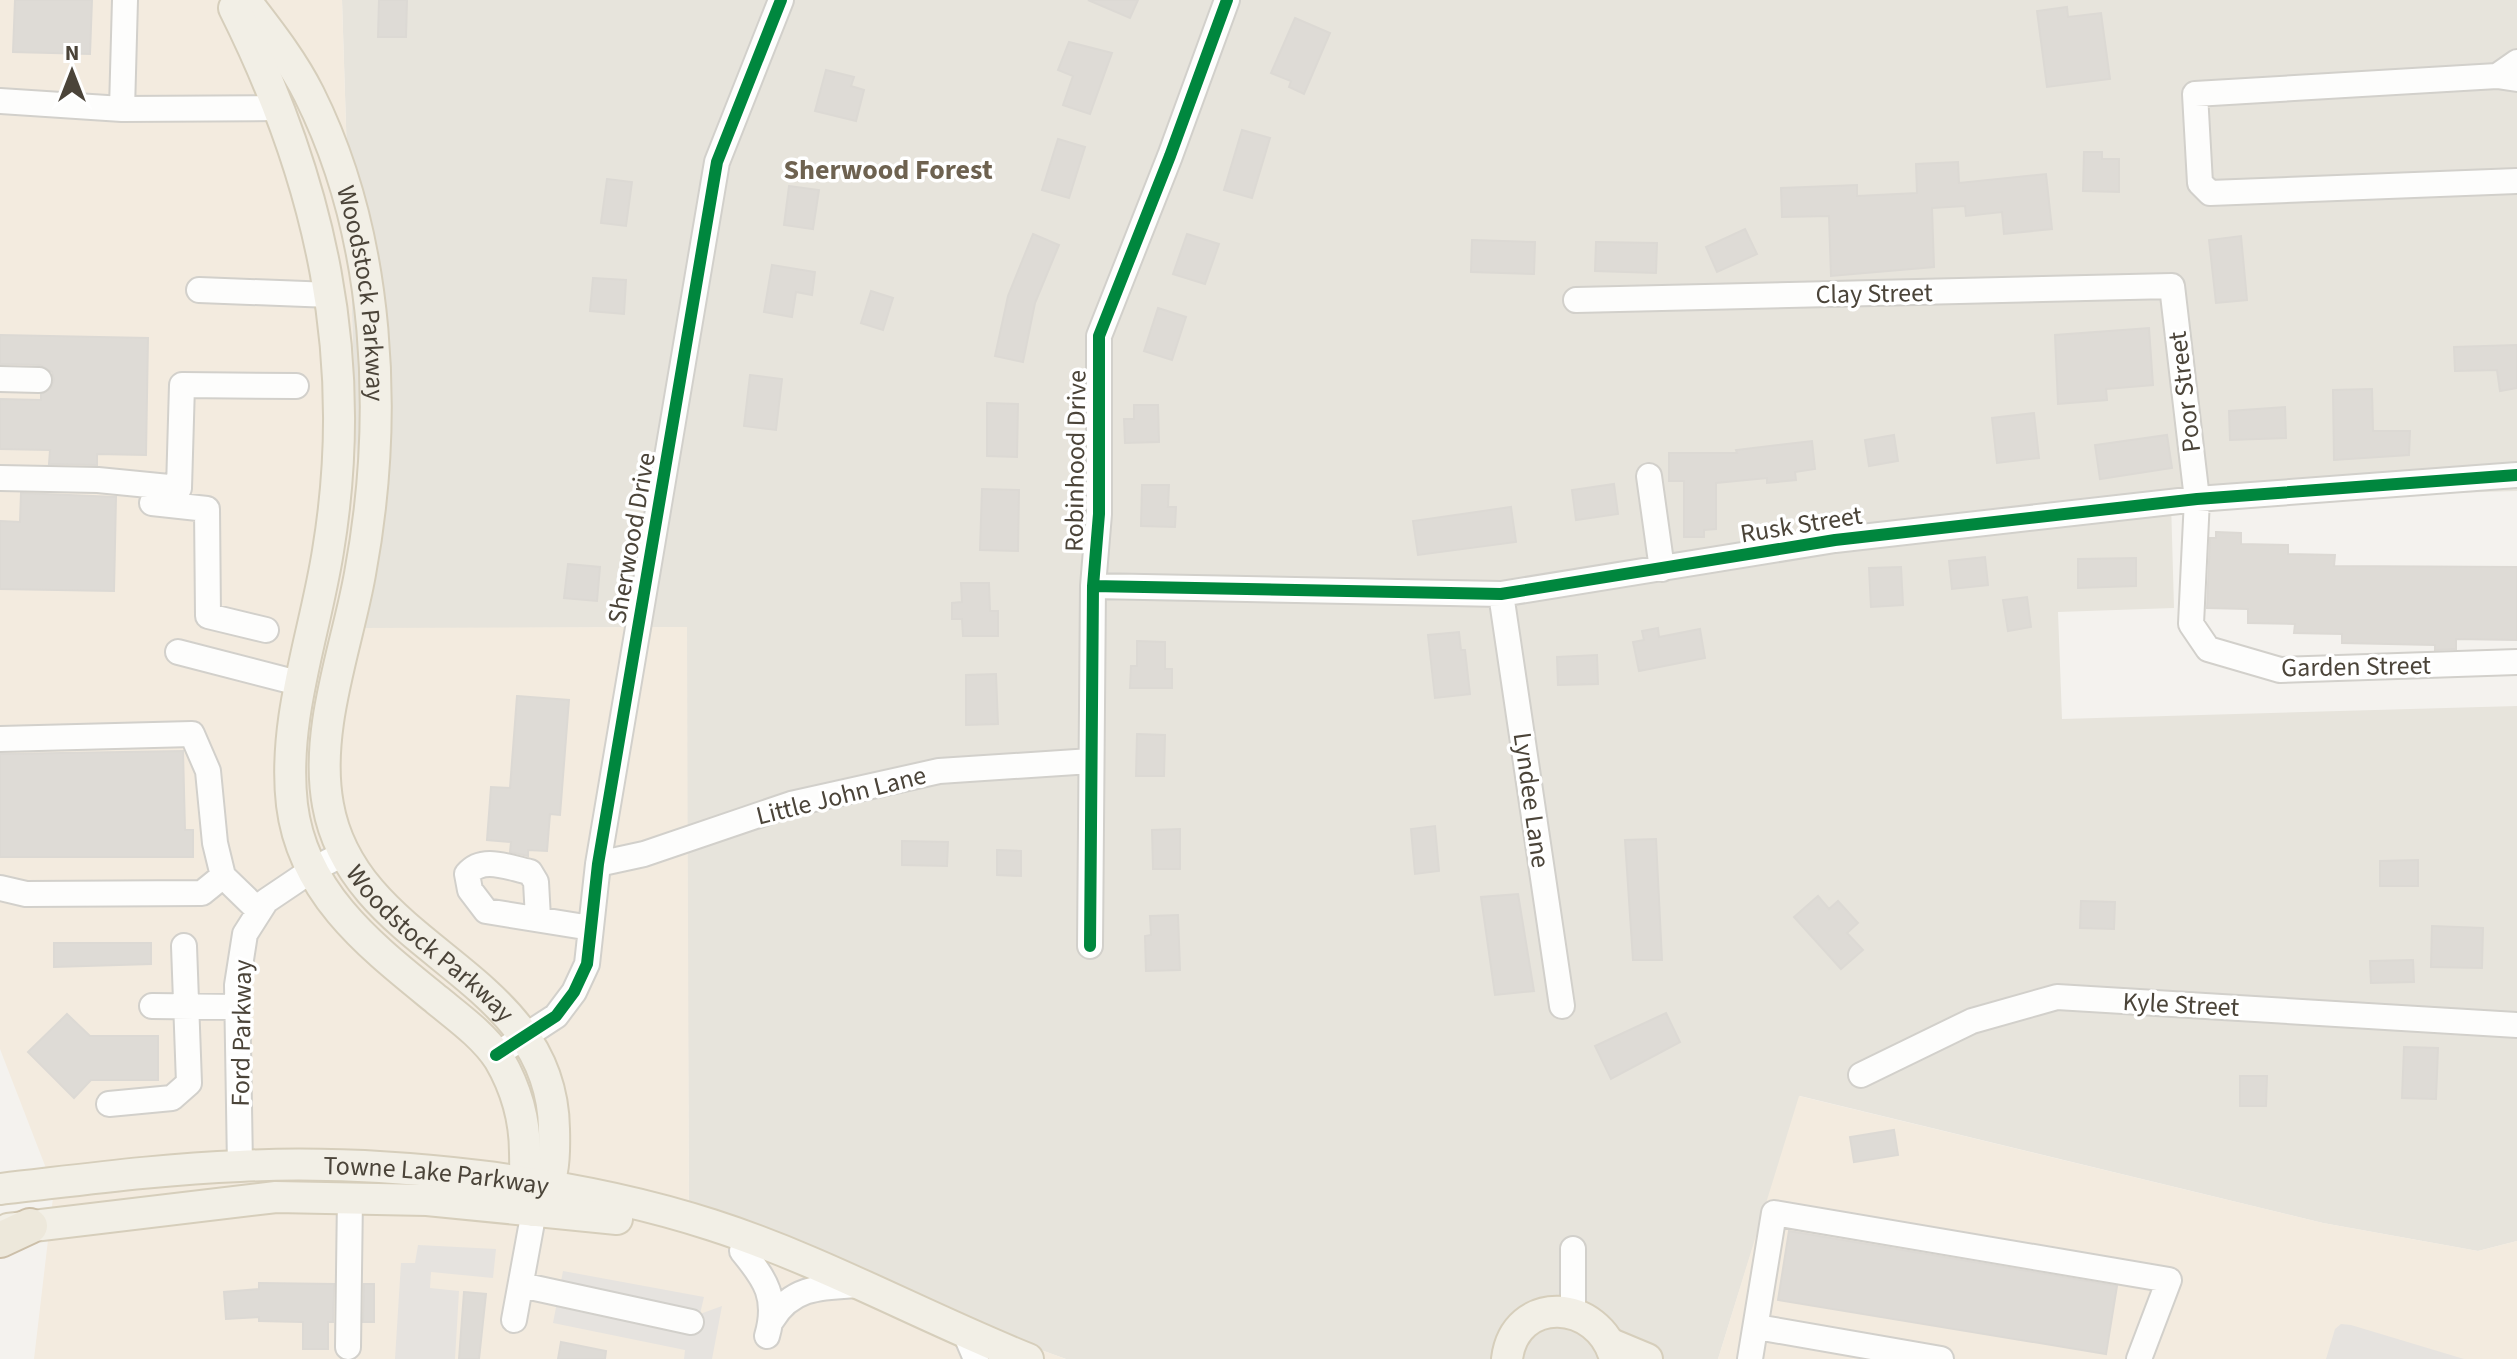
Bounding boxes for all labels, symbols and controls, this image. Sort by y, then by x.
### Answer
north arrow [32,32,112,112]
text: N [65,37,79,69]
district label: Sherwood Forest [783,150,993,190]
street label: Woodstock Parkway [327,181,394,402]
street label: Clay Street [1815,274,1933,313]
street label: Poor Street [2159,329,2210,455]
street label: Robinhood Drive [1055,370,1096,552]
street label: Sherwood Drive [598,450,665,627]
street label: Rusk Street [1737,497,1865,552]
street label: Garden Street [2281,647,2431,686]
street label: Lyndee Lane [1504,730,1559,870]
street label: Little John Lane [752,757,930,834]
street label: Woodstock Parkway [337,857,523,1030]
street label: Ford Parkway [222,959,261,1107]
street label: Kyle Street [2122,983,2240,1026]
street label: Towne Lake Parkway [323,1147,552,1205]

